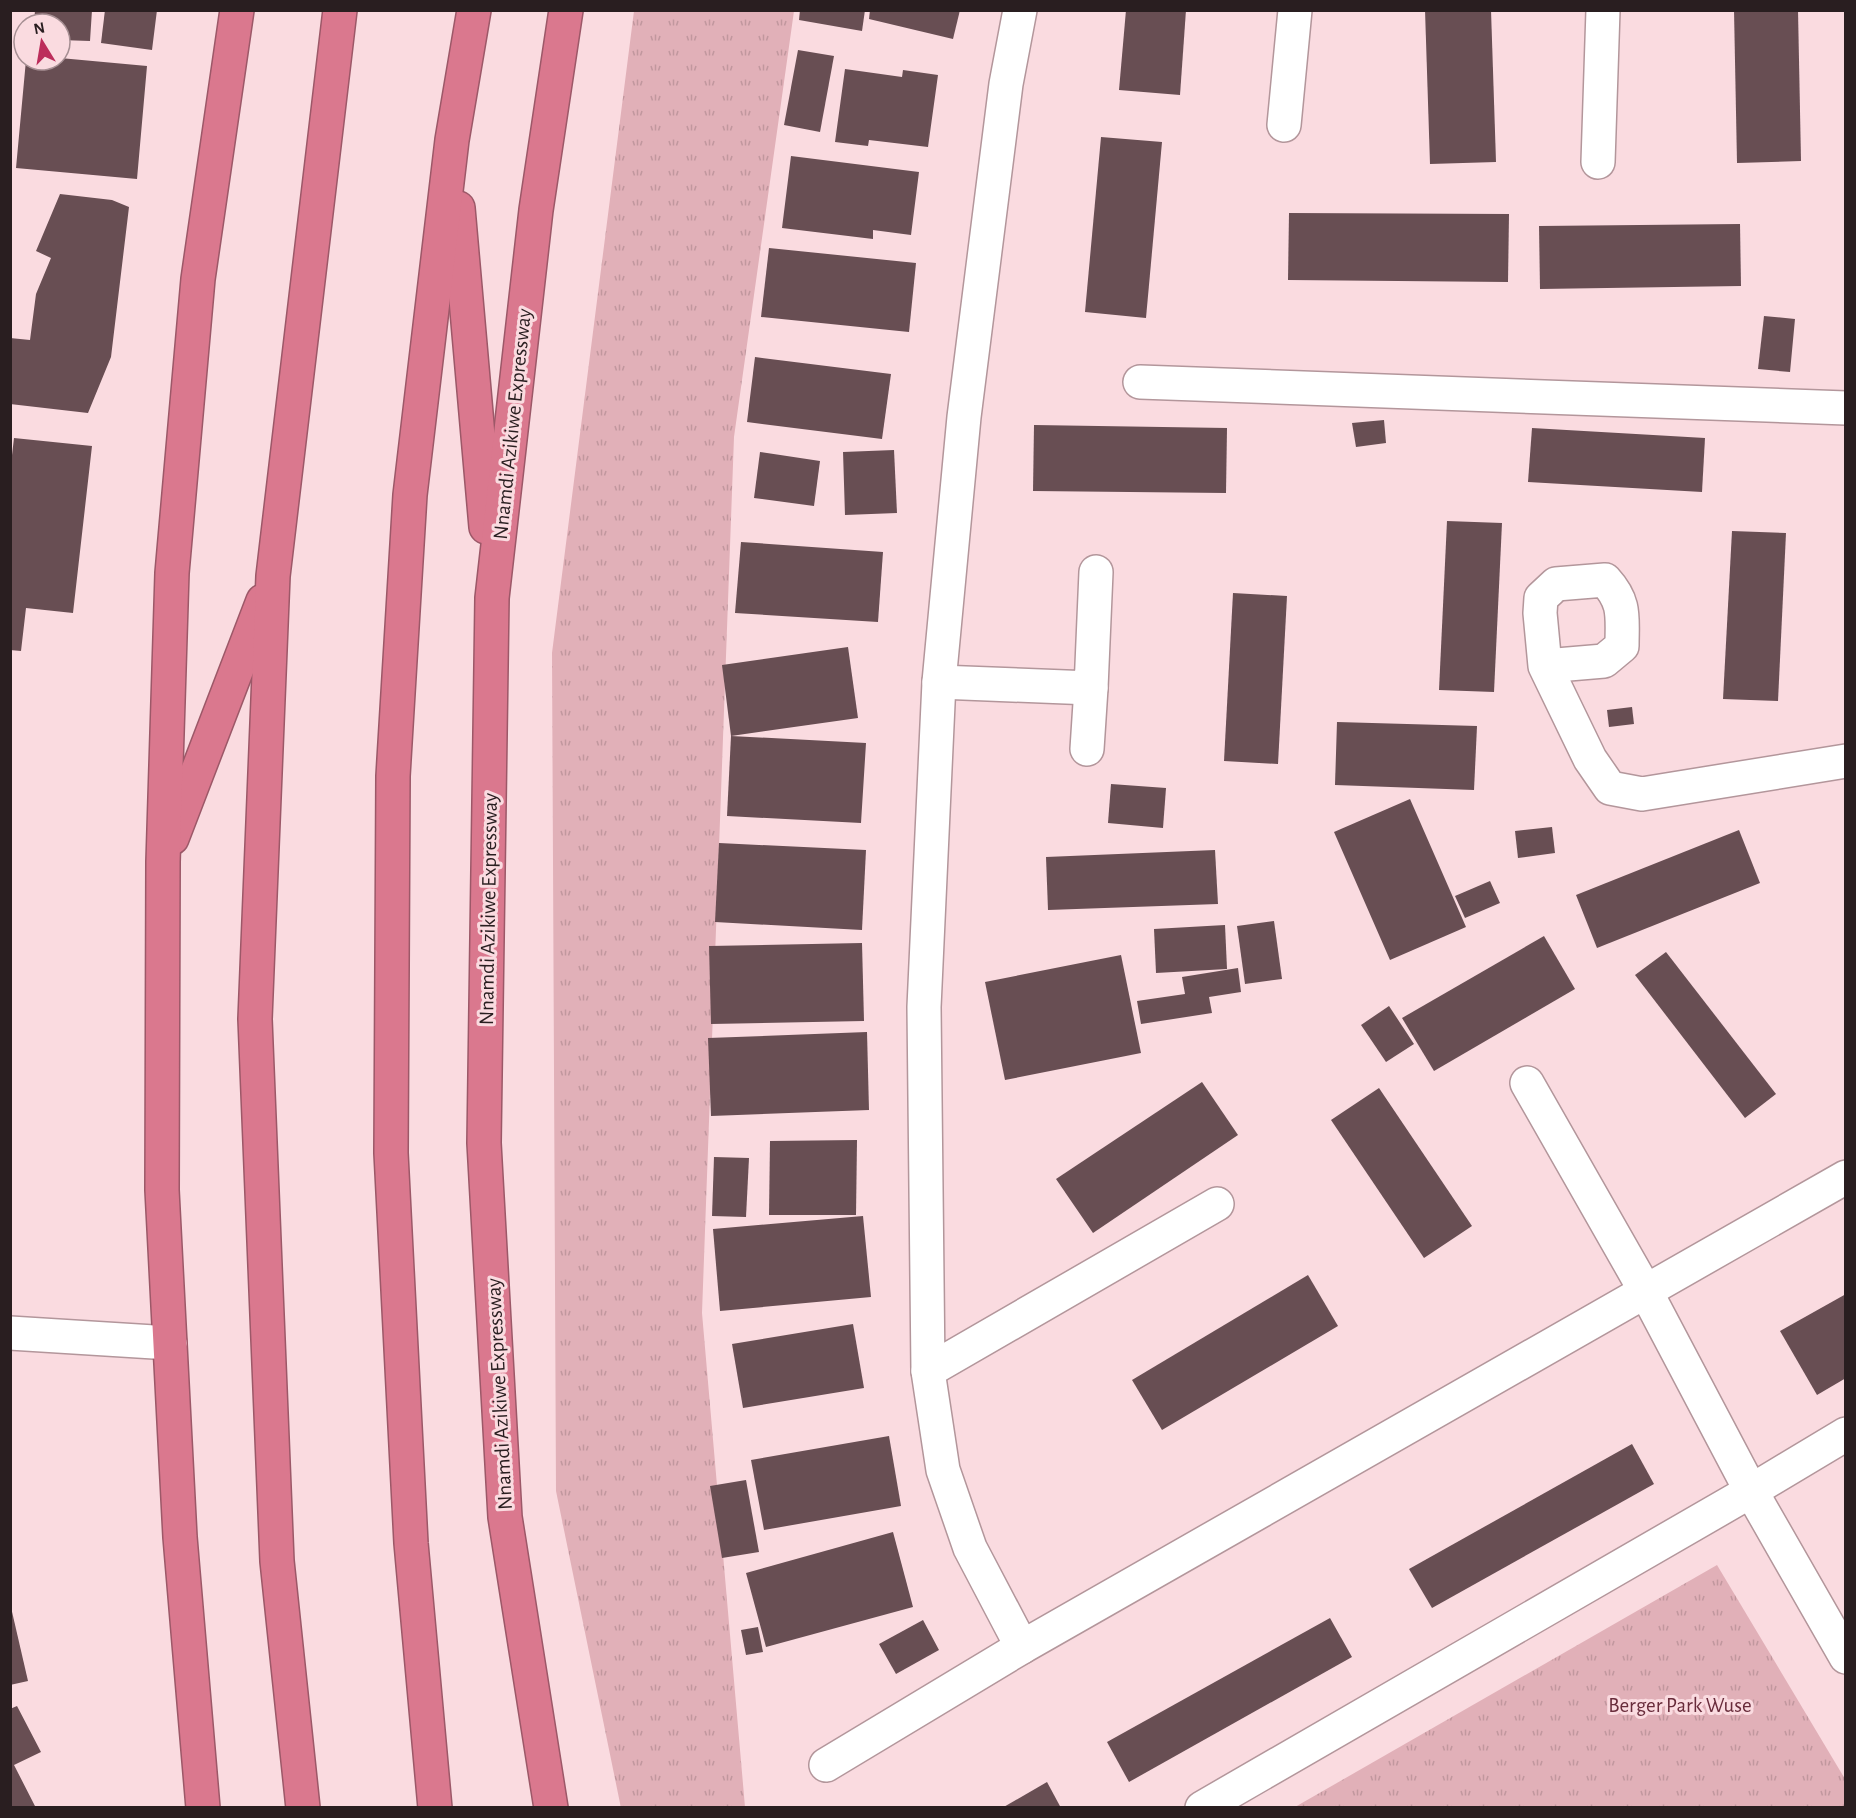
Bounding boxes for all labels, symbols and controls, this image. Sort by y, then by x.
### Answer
north arrow [12,12,72,72]
text: N [32,19,46,37]
street label: Nnamdi Azikiwe Expressway [490,307,535,541]
street label: Nnamdi Azikiwe Expressway [476,793,501,1025]
street label: Nnamdi Azikiwe Expressway [483,1277,516,1510]
park label: Berger Park Wuse [1608,1695,1752,1716]

